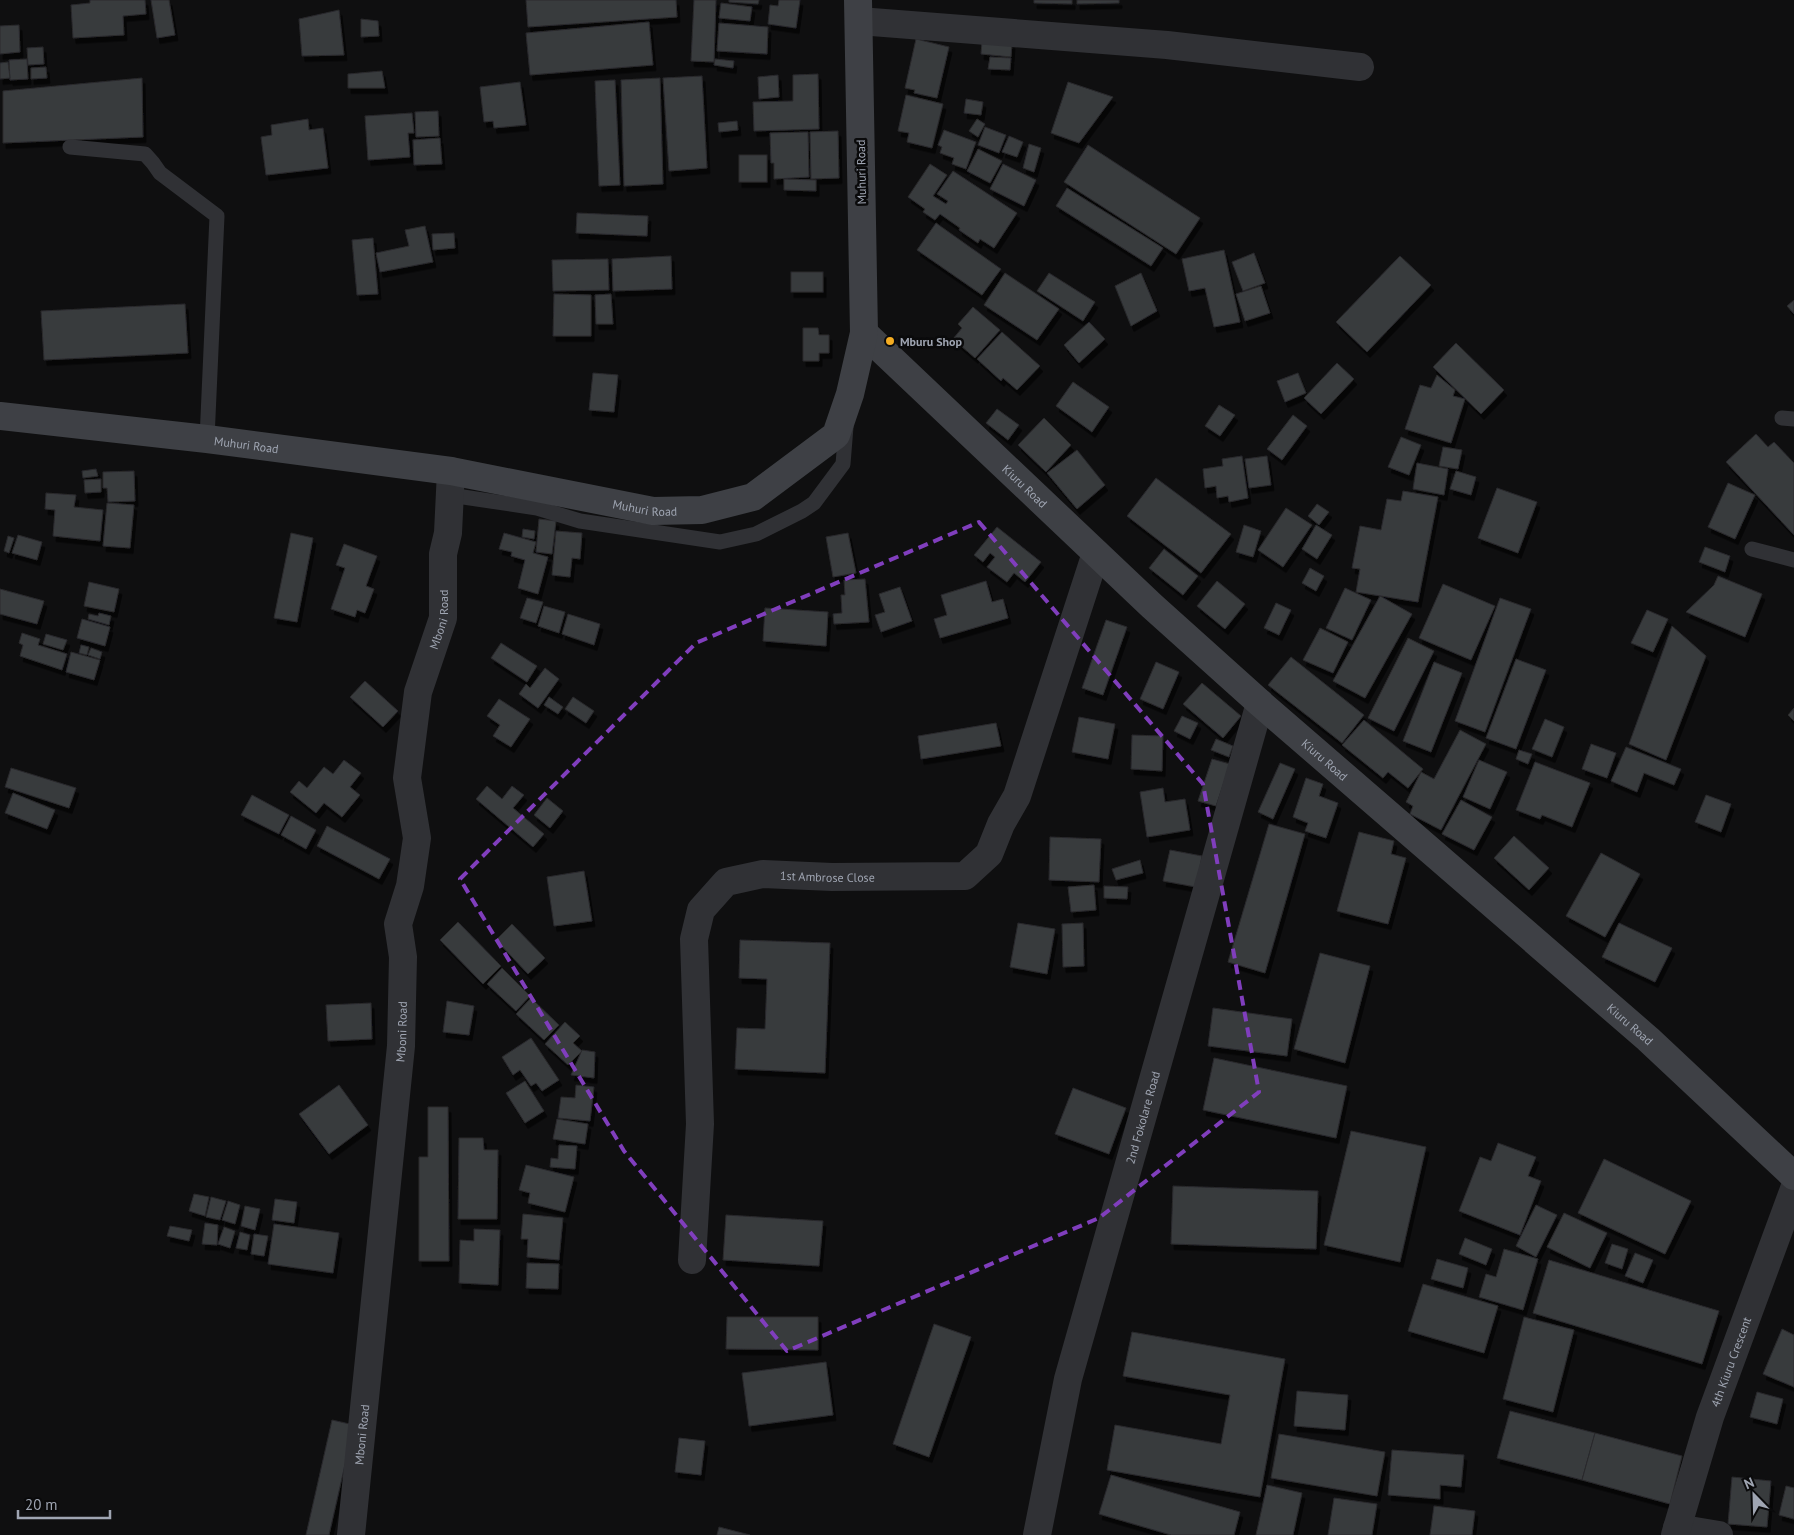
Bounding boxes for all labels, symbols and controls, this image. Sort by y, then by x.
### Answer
street label: Muhuri Road [853,139,869,205]
place label: Mburu Shop [900,334,963,349]
marker: Mburu Shop [884,335,896,347]
street label: Muhuri Road [213,433,280,456]
street label: Kiuru Road [1000,461,1051,511]
street label: Muhuri Road [612,496,677,519]
street label: Mboni Road [426,590,451,651]
street label: Kiuru Road [1299,735,1351,783]
street label: 1st Ambrose Close [780,867,875,885]
street label: Kiuru Road [1604,1000,1657,1048]
street label: Mboni Road [392,1001,410,1063]
street label: 2nd Fokolare Road [1122,1069,1163,1166]
street label: 4th Kiuru Crescent [1707,1315,1754,1409]
street label: Mboni Road [351,1403,372,1466]
north arrow [1729,1470,1779,1520]
text: N [1741,1473,1757,1493]
scale bar [18,1488,110,1520]
text: 20 m [25,1495,58,1514]

